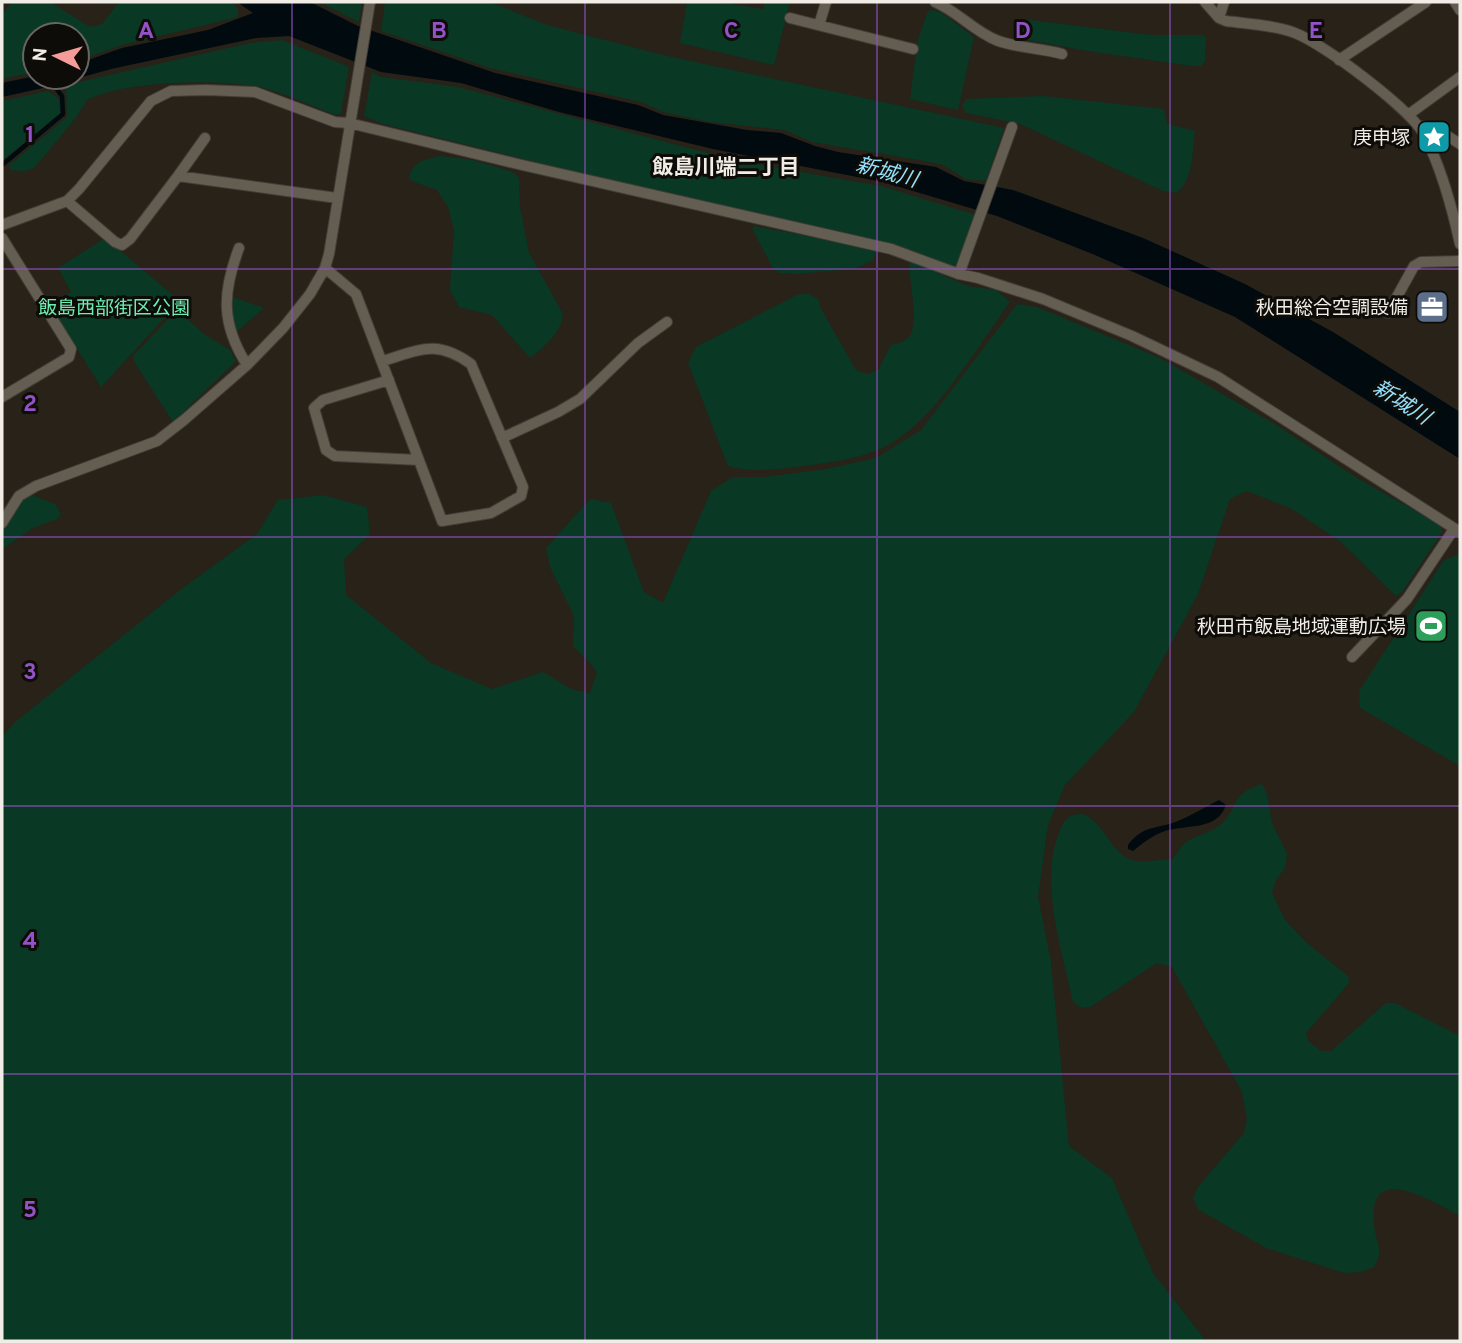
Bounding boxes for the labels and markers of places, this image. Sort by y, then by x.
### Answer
place icon: 庚申塚 [1415,118,1453,156]
place label: 庚申塚 [1353,127,1410,151]
office icon: 秋田総合空調設備 [1413,288,1451,326]
place label: 秋田総合空調設備 [1256,297,1408,321]
sports icon: 秋田市飯島地域運動広場 [1412,607,1450,645]
place label: 秋田市飯島地域運動広場 [1197,616,1406,640]

